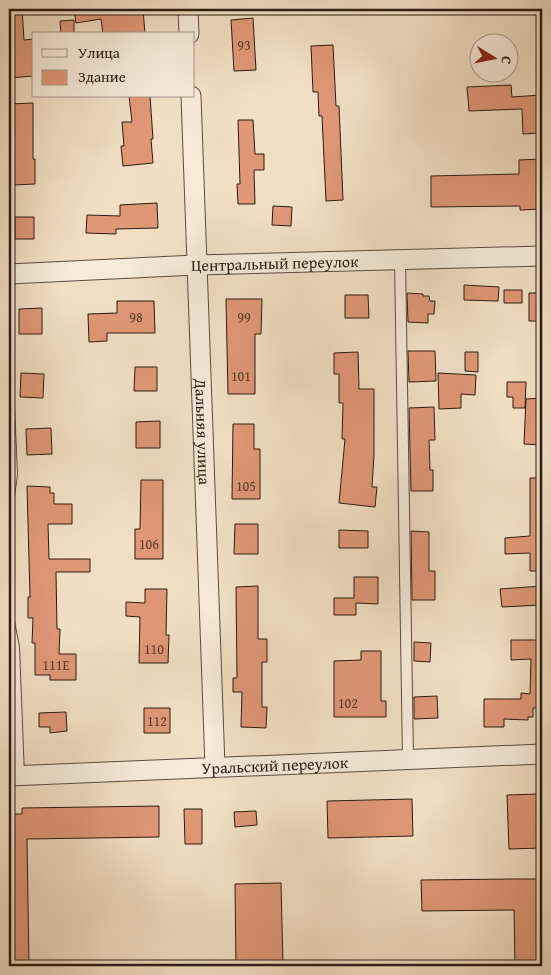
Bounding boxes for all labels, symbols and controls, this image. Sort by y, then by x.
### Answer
legend [32,32,195,98]
north arrow [468,32,518,82]
house number: 93 [237,35,251,55]
text: Улица [78,42,121,63]
text: С [496,55,517,66]
text: Здание [78,66,126,87]
street label: Центральный переулок [191,249,359,277]
house number: 98 [129,307,143,327]
house number: 99 [237,307,251,327]
house number: 101 [231,366,251,386]
street label: Дальняя улица [189,377,217,486]
house number: 105 [236,476,256,496]
house number: 106 [139,534,159,554]
house number: 110 [144,639,164,659]
house number: 111Е [42,655,70,675]
house number: 102 [338,693,358,713]
house number: 112 [147,711,167,731]
street label: Уральский переулок [201,750,349,780]

